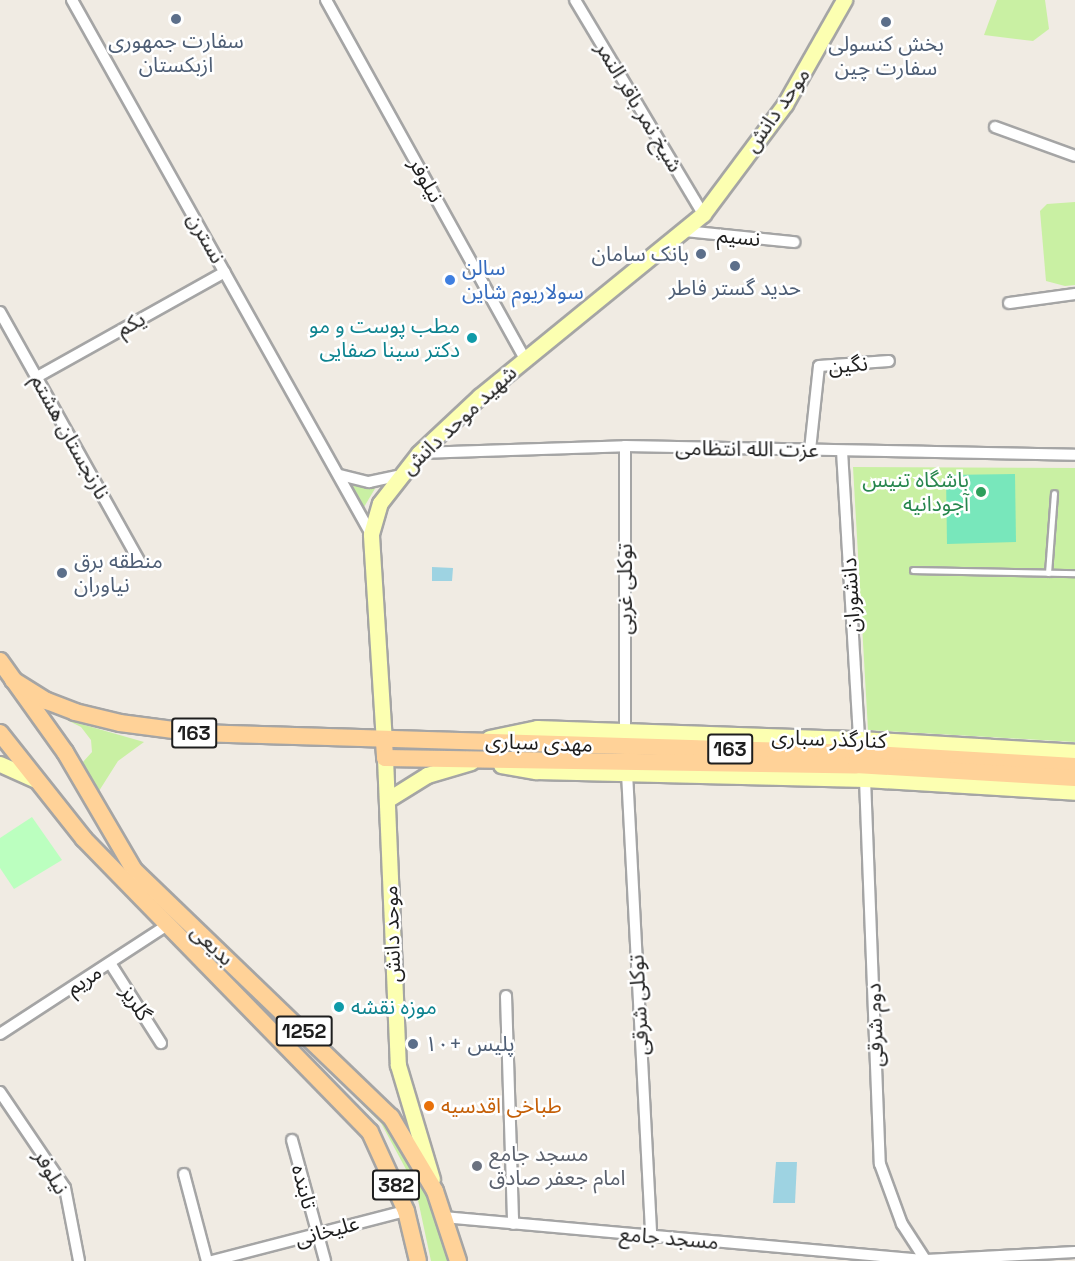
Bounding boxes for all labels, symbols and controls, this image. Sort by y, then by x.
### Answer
marker: سفارت جمهوری ازبکستان [169,12,183,26]
marker: بخش کنسولی سفارت چین [879,15,893,29]
place label: سفارت جمهوری ازبکستان [108,28,244,78]
place label: بخش کنسولی سفارت چین [828,31,944,81]
street label: شیخ نمر باقر النمر [590,37,688,177]
street label: موحد دانش [739,63,815,157]
street label: نیلوفر [403,153,449,207]
street label: نسترن [182,208,230,268]
street label: نسیم [716,222,762,252]
place label: بانک سامان [592,241,689,267]
marker: بانک سامان [694,247,708,261]
place label: سالن سولاریوم شاین [462,255,584,305]
marker: حدید گستر فاطر [728,259,742,273]
marker: سالن سولاریوم شاین [443,273,457,287]
place label: حدید گستر فاطر [669,275,801,301]
street label: یکم [112,306,150,342]
place label: مطب پوست و مو دکتر سینا صفایی [309,313,460,363]
marker: مطب پوست و مو دکتر سینا صفایی [465,331,479,345]
street label: نگین [827,351,869,379]
street label: شهید موحد دانش [396,360,522,480]
street label: نارنجستان هشتم [25,370,115,504]
street label: عزت الله انتظامی [675,435,819,463]
place label: باشگاه تنیس آجودانیه [862,467,969,517]
marker: باشگاه تنیس آجودانیه [974,485,988,499]
street label: توکلی غربی [612,543,638,635]
place label: منطقه برق نیاوران [74,548,163,598]
street label: دانشوران [836,557,866,633]
marker: منطقه برق نیاوران [55,566,69,580]
road number: 163 [170,716,218,750]
street label: کنارگذر سباری [771,724,887,754]
street label: مهدی سباری [485,729,593,757]
road number: 163 [706,732,754,766]
street label: موحد دانش [378,885,406,983]
street label: بدیعی [185,919,239,971]
street label: توکلی شرقی [624,954,654,1056]
street label: مریم [62,959,106,1001]
street label: گلریز [115,981,157,1025]
street label: دوم شرقی [861,983,889,1067]
place label: موزه نقشه [351,994,437,1020]
marker: موزه نقشه [332,1000,346,1014]
road number: 1252 [276,1014,332,1048]
place label: پلیس +۱۰ [425,1031,515,1057]
marker: پلیس +۱۰ [406,1037,420,1051]
place label: طباخى اقدسيه [441,1093,562,1119]
marker: طباخى اقدسيه [422,1099,436,1113]
place label: مسجد جامع امام جعفر صادق [489,1141,625,1191]
street label: نیلوفر [28,1145,74,1199]
marker: مسجد جامع امام جعفر صادق [470,1159,484,1173]
street label: تابنده [286,1162,322,1212]
road number: 382 [370,1168,422,1202]
street label: علیخانی [292,1210,362,1252]
street label: مسجد جامع [618,1221,720,1255]

